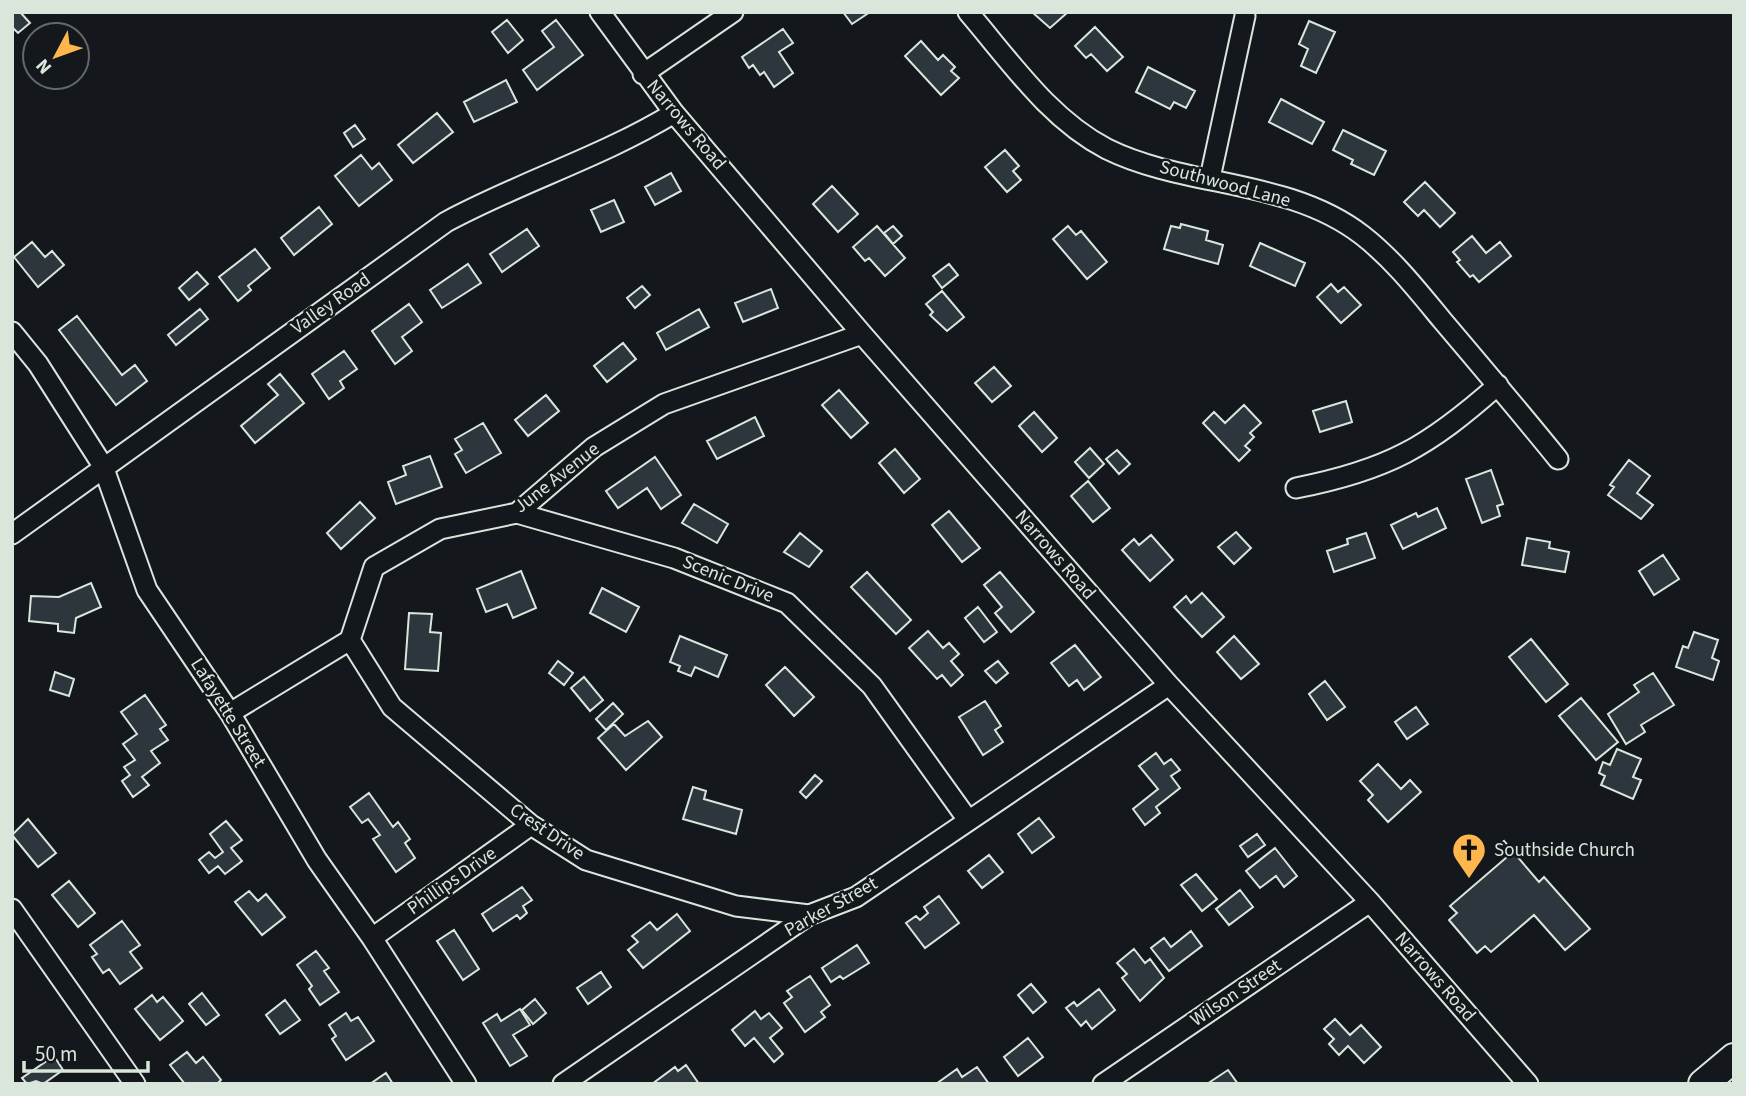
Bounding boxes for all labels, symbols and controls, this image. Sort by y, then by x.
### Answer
north arrow [21,21,91,91]
text: N [30,53,59,80]
street label: Narrows Road [640,74,732,176]
street label: Southwood Lane [1156,154,1294,214]
street label: Valley Road [286,267,376,341]
street label: June Avenue [509,436,605,520]
street label: Narrows Road [1008,504,1102,606]
street label: Scenic Drive [678,548,778,610]
street label: Lafayette Street [184,653,273,773]
street label: Crest Drive [504,797,590,867]
church icon: Southside Church [1450,831,1488,880]
place label: Southside Church [1494,837,1635,864]
street label: Phillips Drive [402,840,502,922]
street label: Parker Street [780,870,883,944]
street label: Narrows Road [1388,926,1482,1028]
street label: Wilson Street [1185,952,1287,1033]
scale bar [24,1030,149,1074]
text: 50 m [35,1039,77,1069]

